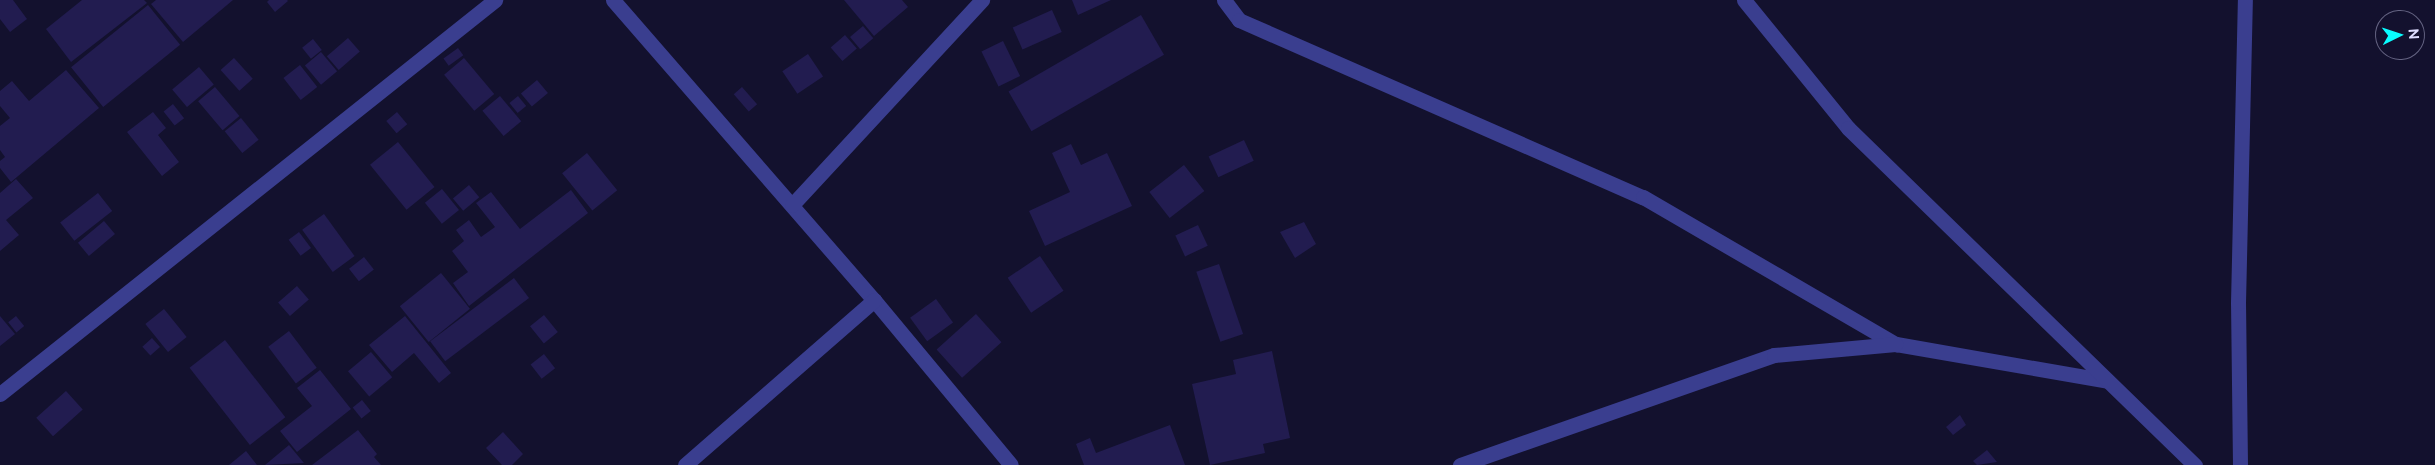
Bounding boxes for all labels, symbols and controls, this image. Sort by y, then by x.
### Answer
north arrow [2375,10,2425,60]
text: N [2406,28,2422,40]

